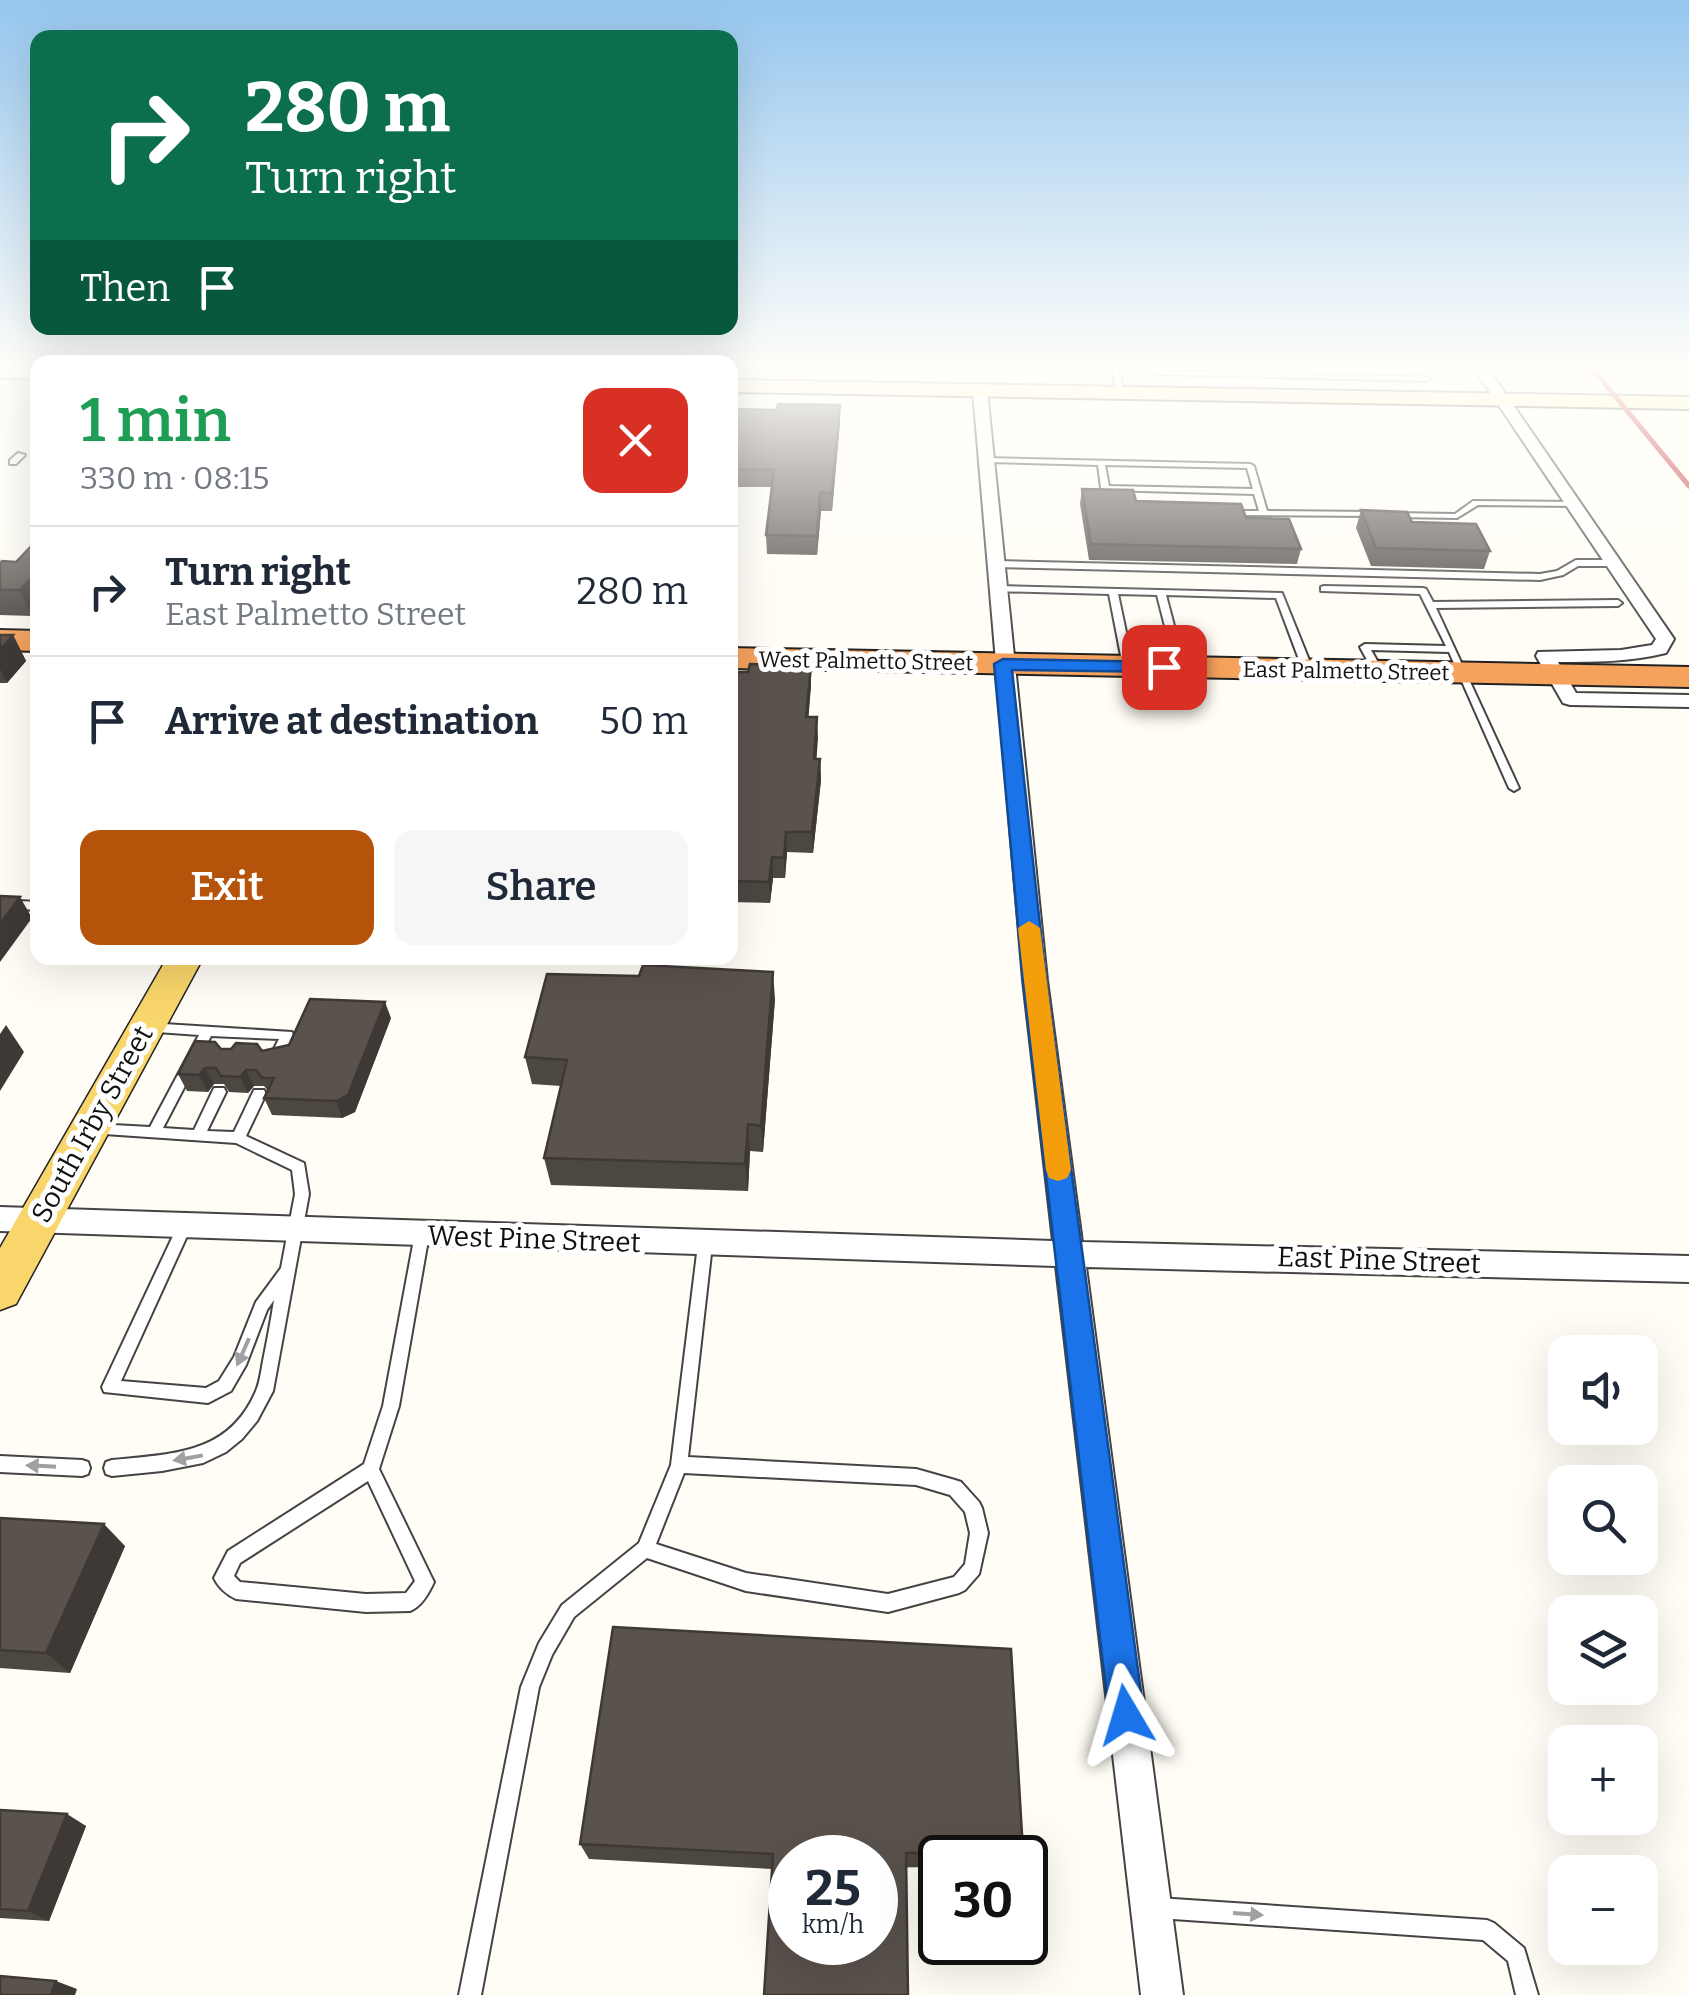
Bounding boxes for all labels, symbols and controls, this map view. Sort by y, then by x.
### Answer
text: 280 m [245,66,450,150]
icon: right [80,70,210,200]
text: Turn right [245,151,457,205]
icon: arrive [190,260,245,315]
text: Then [80,265,170,311]
text: 1 min [80,385,231,457]
button: close [583,388,688,493]
text: 330 m · 08:15 [80,459,269,497]
text: Turn right [165,549,351,595]
icon: right [80,564,135,619]
text: 280 m [576,568,688,614]
text: East Palmetto Street [165,595,466,633]
pin [1122,625,1207,710]
icon: arrive [1137,640,1192,695]
street label: West Palmetto Street [758,646,974,676]
street label: East Palmetto Street [1242,656,1450,686]
icon: arrive [80,694,135,749]
text: Arrive at destination [165,698,538,744]
text: 50 m [599,698,688,744]
button: Exit [80,830,374,945]
button: Share [394,830,688,945]
street label: South Irby Street [24,1020,160,1228]
street label: West Pine Street [427,1219,641,1259]
street label: East Pine Street [1277,1240,1481,1280]
map controls [1548,1335,1658,1965]
button: sound [1548,1335,1658,1445]
one-way arrow [234,1338,251,1367]
one-way arrow [172,1451,203,1467]
one-way arrow [25,1458,56,1474]
button: search [1548,1465,1658,1575]
button: layers [1548,1595,1658,1705]
position arrow [1074,1663,1178,1767]
button: + [1548,1725,1658,1835]
speed limit sign: 30 [918,1835,1048,1965]
button: − [1548,1855,1658,1965]
text: 25 [805,1858,861,1918]
one-way arrow [1232,1906,1264,1922]
text: km/h [802,1910,864,1940]

